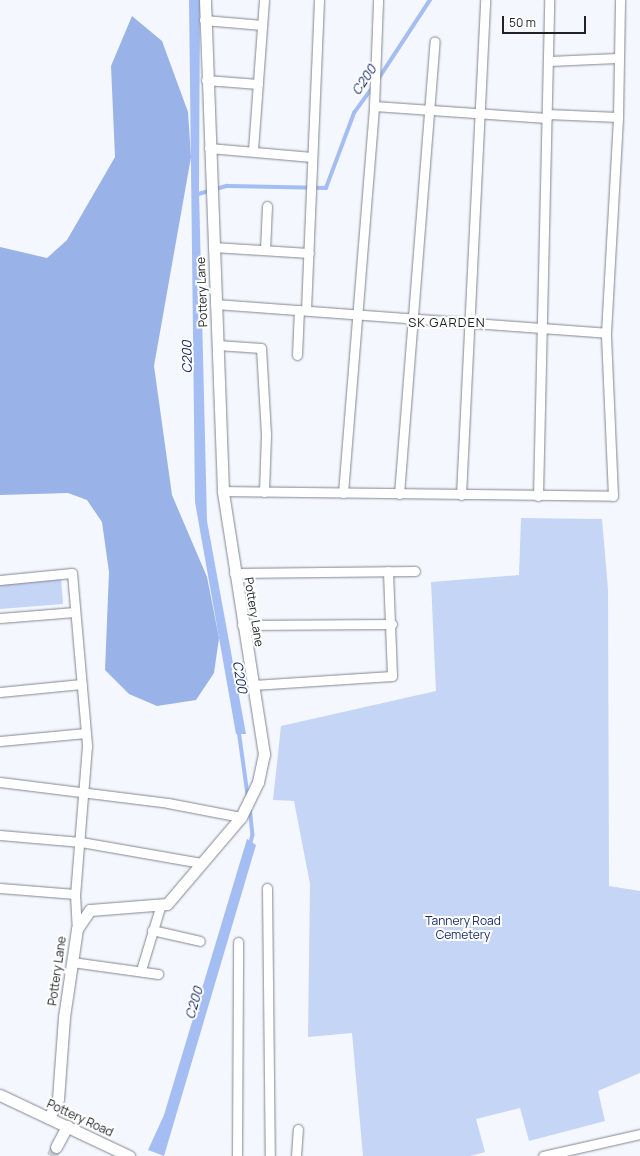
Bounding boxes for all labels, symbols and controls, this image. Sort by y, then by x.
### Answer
scale bar [504,8,588,34]
text: 50 m [509,14,536,31]
water label: C200 [348,62,380,98]
street label: Pottery Lane [194,257,210,327]
district label: SK GARDEN [408,314,486,330]
water label: C200 [179,341,195,373]
street label: Pottery Lane [241,576,267,648]
water label: C200 [229,660,251,694]
park label: Tannery Road Cemetery [425,914,501,942]
street label: Pottery Lane [45,935,69,1007]
water label: C200 [182,985,206,1021]
street label: Pottery Road [44,1096,116,1140]

